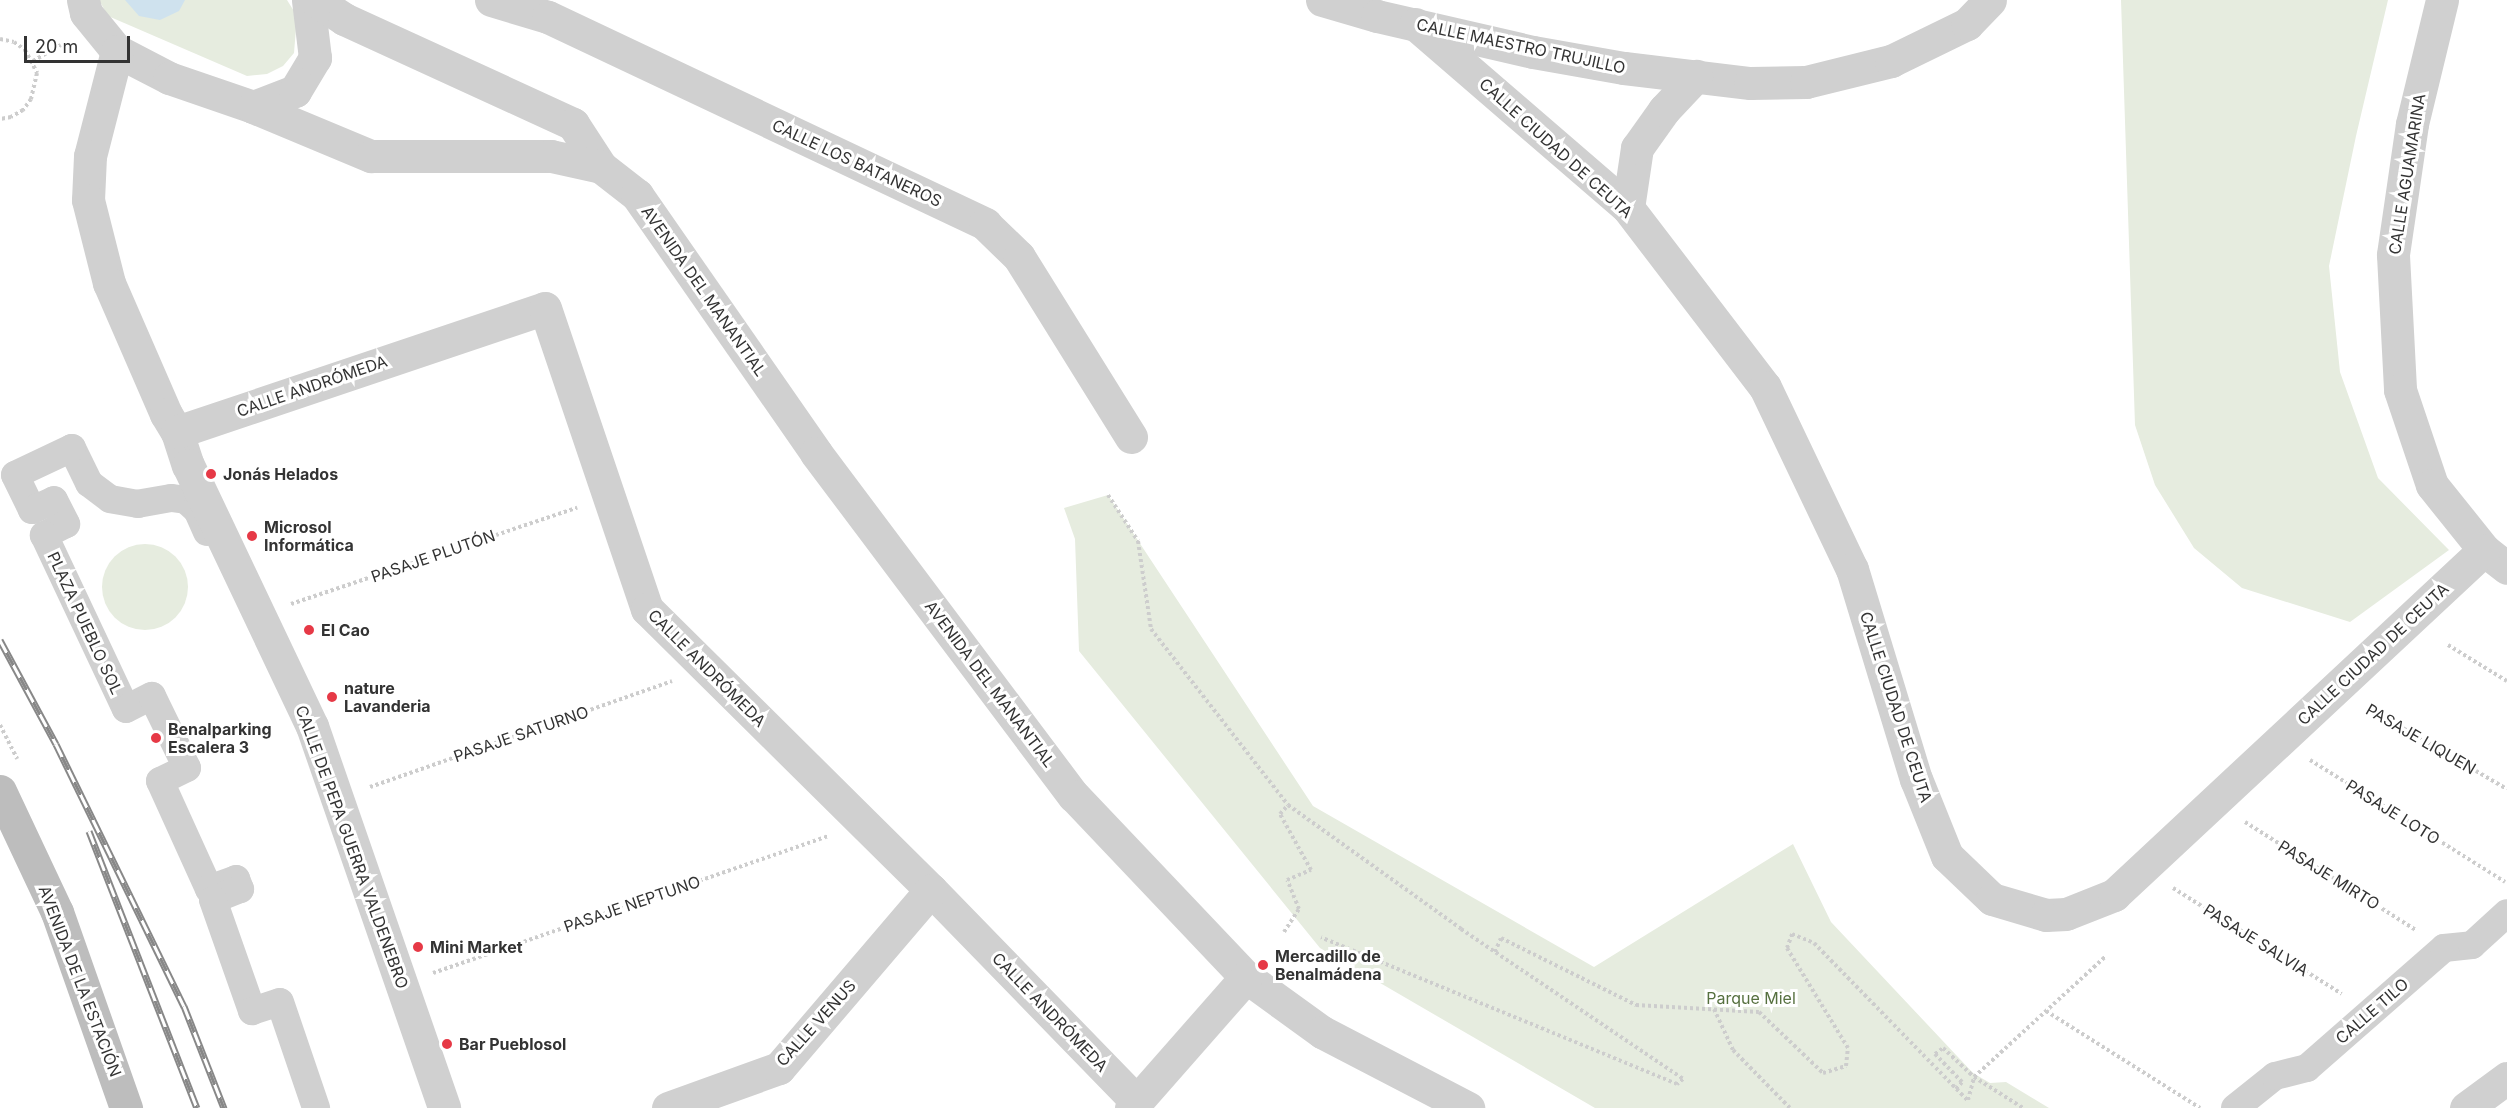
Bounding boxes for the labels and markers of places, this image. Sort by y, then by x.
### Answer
place label: Jonás Helados [223,464,338,484]
marker: Jonás Helados [204,467,218,481]
place label: Microsol Informática [264,517,354,555]
marker: Microsol Informática [245,529,259,543]
place label: El Cao [321,620,370,640]
marker: El Cao [302,623,316,637]
place label: nature Lavanderia [344,678,431,716]
marker: nature Lavanderia [325,690,339,704]
place label: Benalparking Escalera 3 [168,719,272,757]
marker: Benalparking Escalera 3 [149,731,163,745]
place label: Mini Market [430,937,523,957]
marker: Mini Market [411,940,425,954]
place label: Mercadillo de Benalmádena [1275,946,1381,984]
marker: Mercadillo de Benalmádena [1256,958,1270,972]
place label: Bar Pueblosol [459,1034,566,1054]
marker: Bar Pueblosol [440,1037,454,1051]

